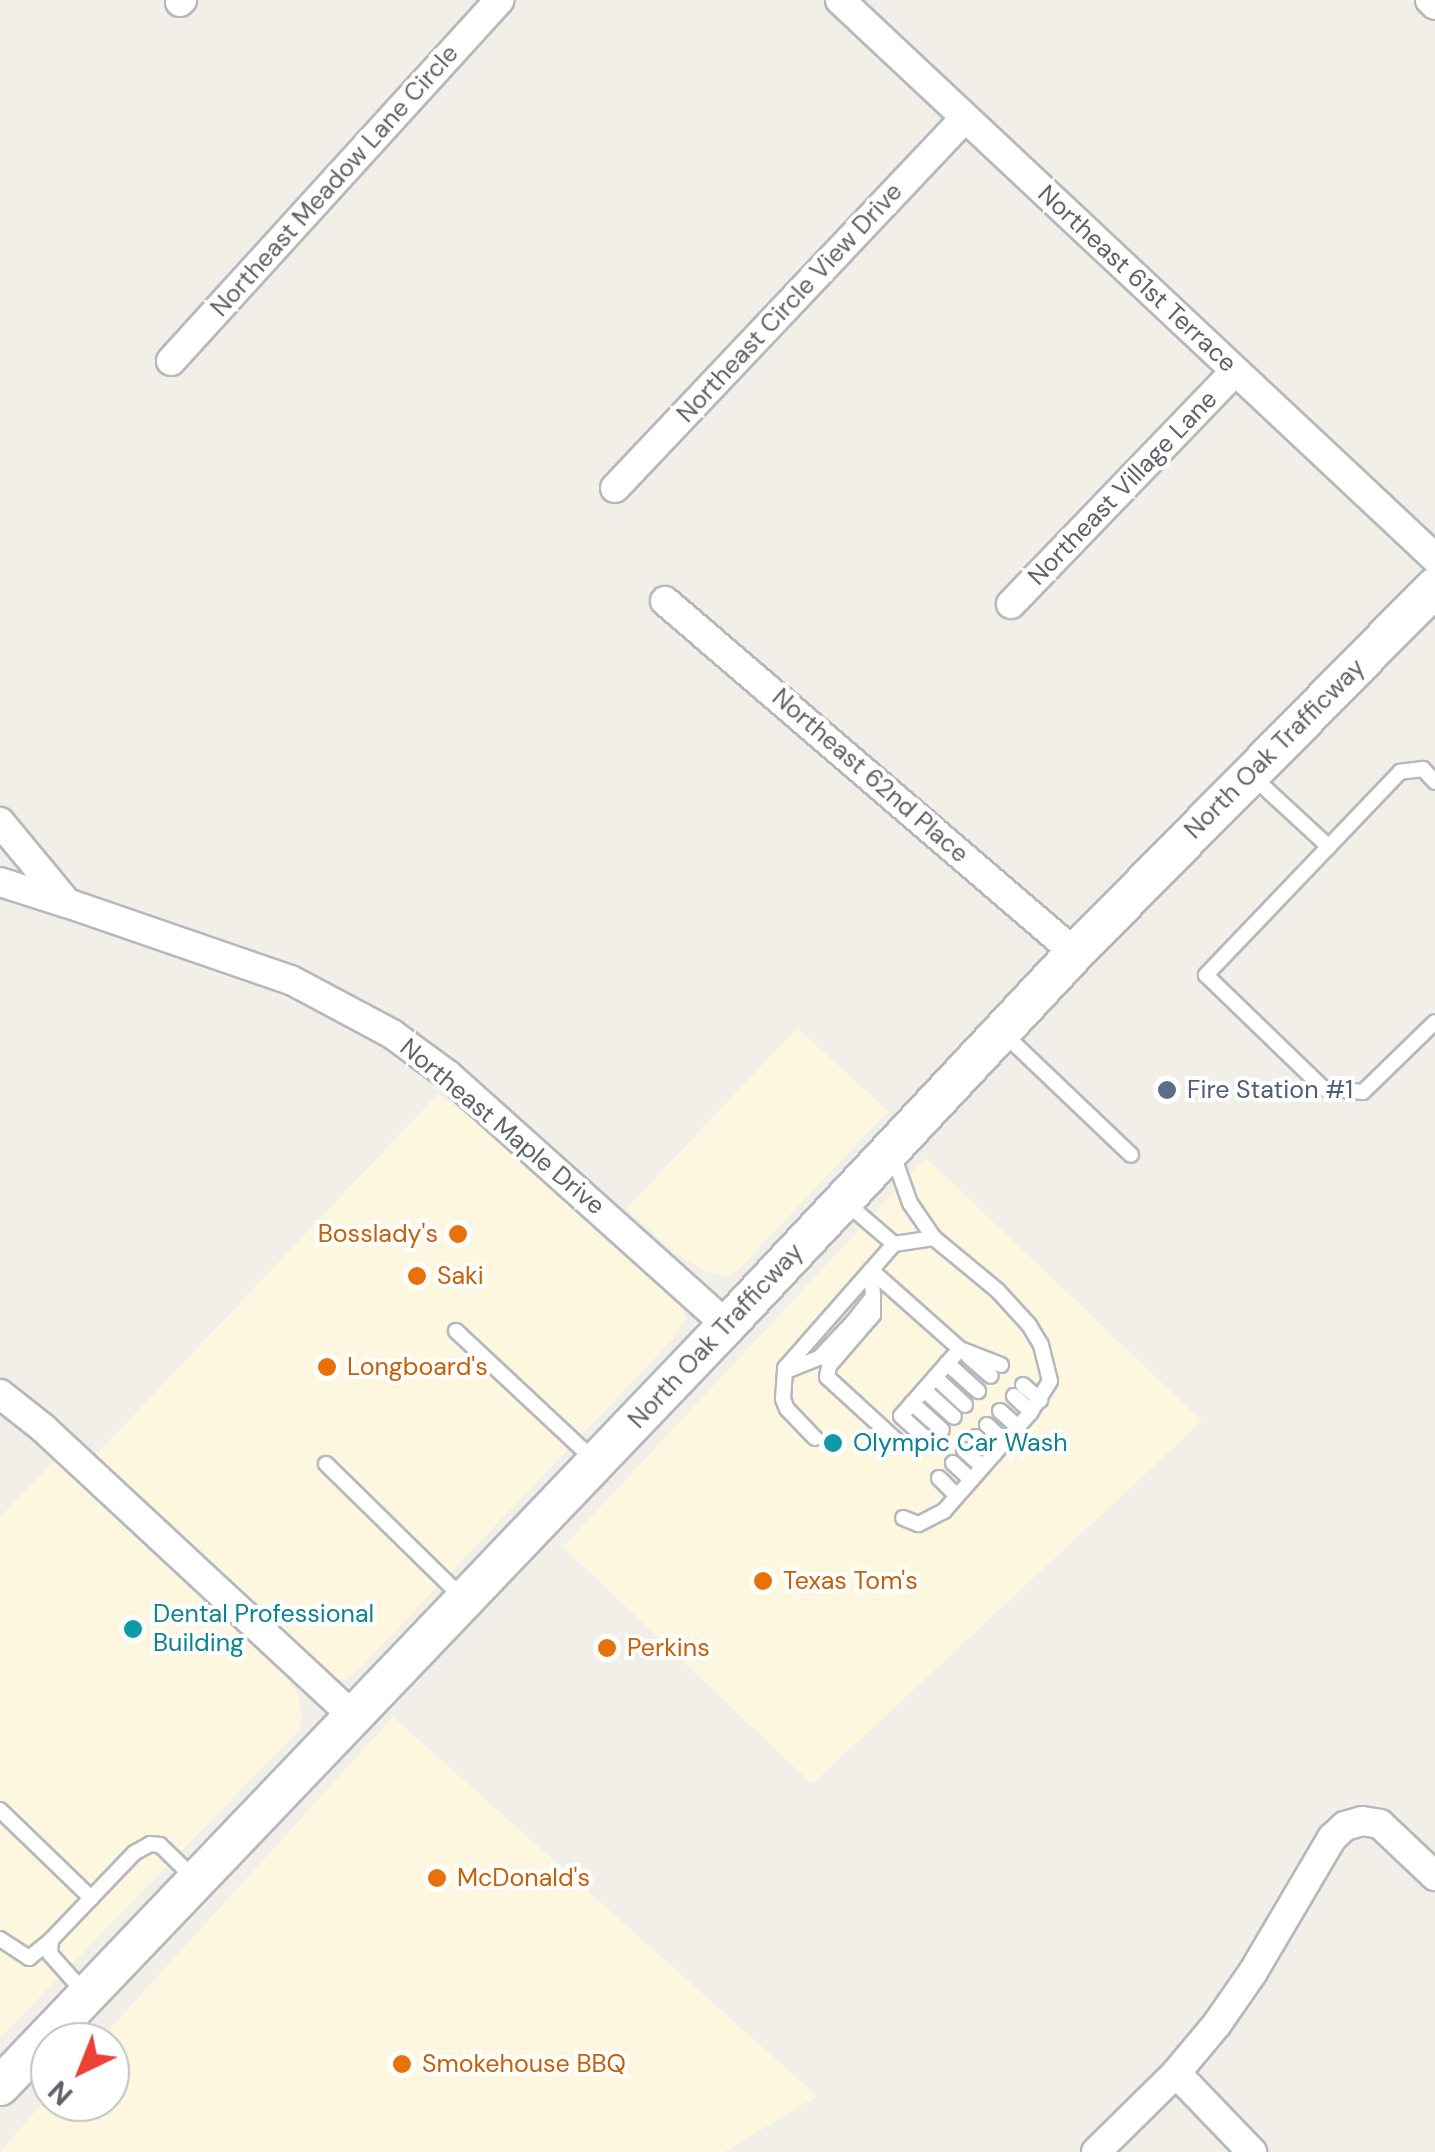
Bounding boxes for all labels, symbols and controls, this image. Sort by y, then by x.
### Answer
street label: Northeast Meadow Lane Circle [205,39,465,323]
street label: Northeast Circle View Drive [671,177,909,429]
street label: Northeast 61st Terrace [1032,179,1242,379]
street label: Northeast Village Lane [1022,384,1224,592]
street label: North Oak Trafficway [1179,653,1371,845]
street label: Northeast 62nd Place [766,683,974,869]
street label: Northeast Maple Drive [394,1033,610,1221]
place label: Fire Station #1 [1187,1075,1353,1105]
marker: Fire Station #1 [1156,1079,1178,1101]
place label: Bosslady's [318,1219,438,1249]
marker: Bosslady's [447,1223,469,1245]
street label: North Oak Trafficway [622,1237,810,1435]
place label: Saki [437,1261,484,1291]
marker: Saki [406,1265,428,1287]
place label: Longboard's [347,1352,488,1382]
marker: Longboard's [316,1356,338,1378]
place label: Olympic Car Wash [853,1428,1068,1458]
marker: Olympic Car Wash [822,1432,844,1454]
place label: Texas Tom's [783,1566,918,1596]
marker: Texas Tom's [752,1570,774,1592]
place label: Dental Professional Building [153,1600,374,1659]
marker: Dental Professional Building [122,1618,144,1640]
place label: Perkins [627,1633,710,1663]
marker: Perkins [596,1637,618,1659]
place label: McDonald's [457,1863,590,1893]
marker: McDonald's [426,1867,448,1889]
north arrow [30,2022,130,2122]
place label: Smokehouse BBQ [422,2049,626,2079]
marker: Smokehouse BBQ [391,2053,413,2075]
text: N [40,2072,81,2113]

